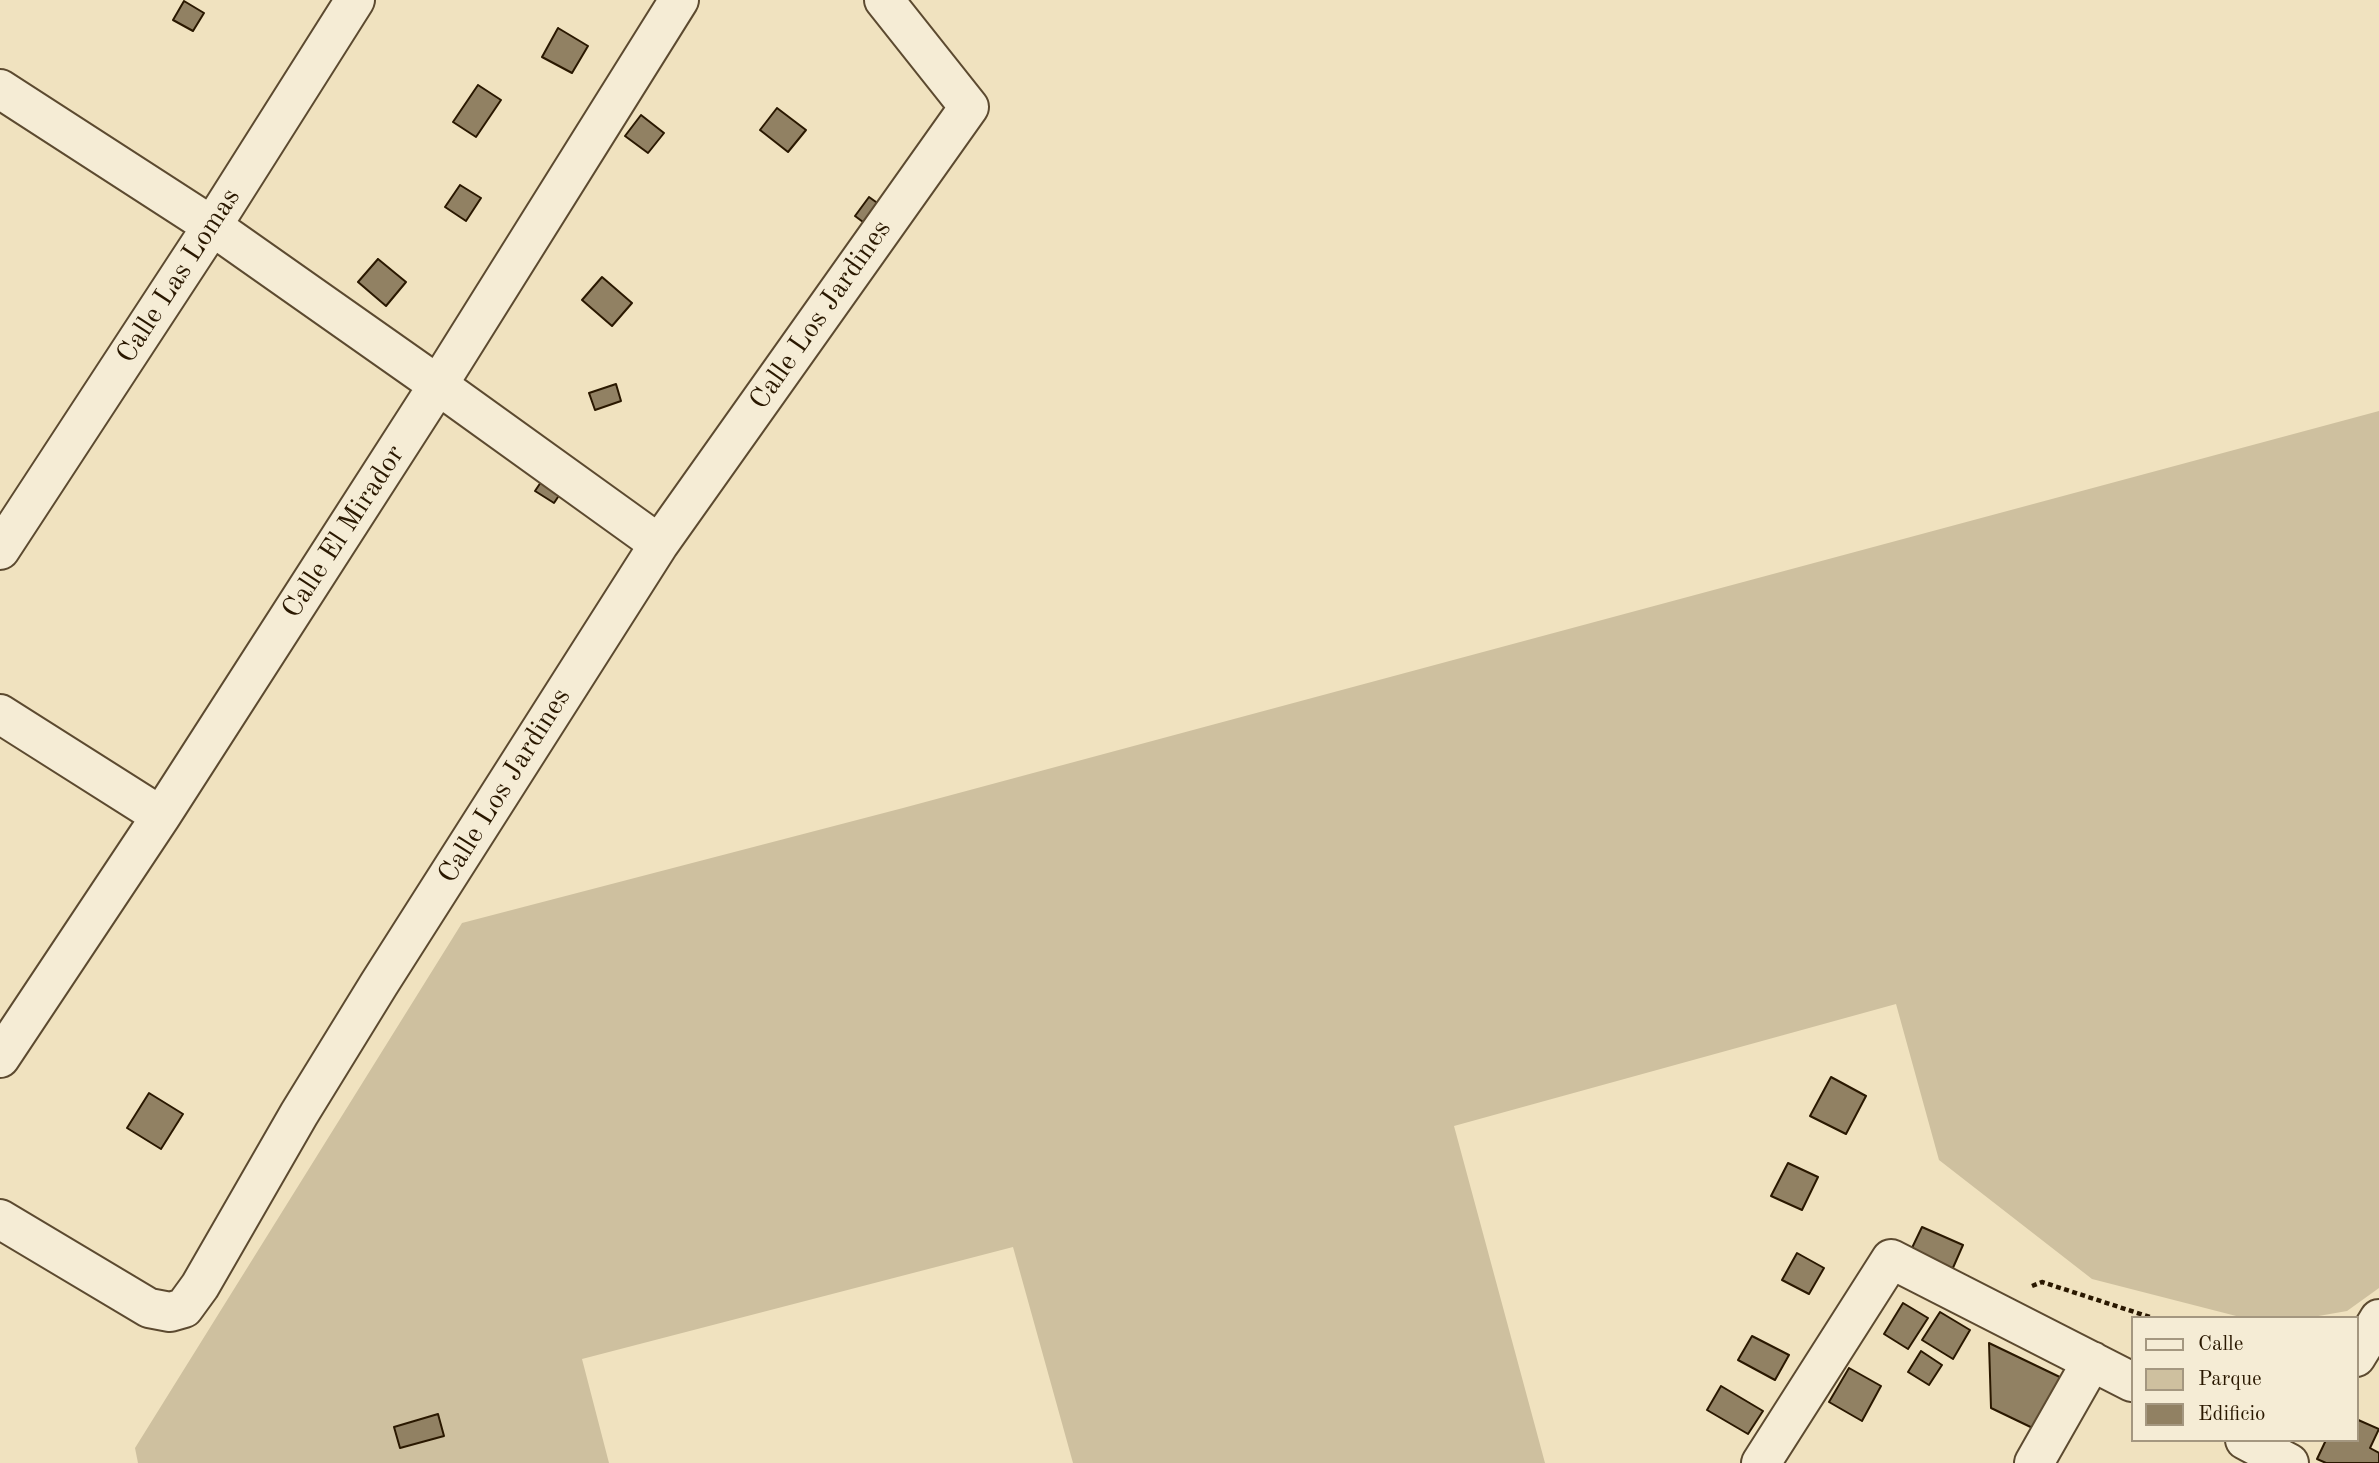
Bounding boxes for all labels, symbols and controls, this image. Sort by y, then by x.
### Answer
street label: Calle Las Lomas [110,182,248,370]
street label: Calle Los Jardines [743,214,899,416]
street label: Calle El Mirador [276,439,412,625]
street label: Calle Los Jardines [431,682,579,890]
legend [2130,1316,2358,1442]
text: Calle [2198,1334,2243,1355]
text: Parque [2198,1369,2262,1390]
text: Edificio [2198,1404,2266,1425]

